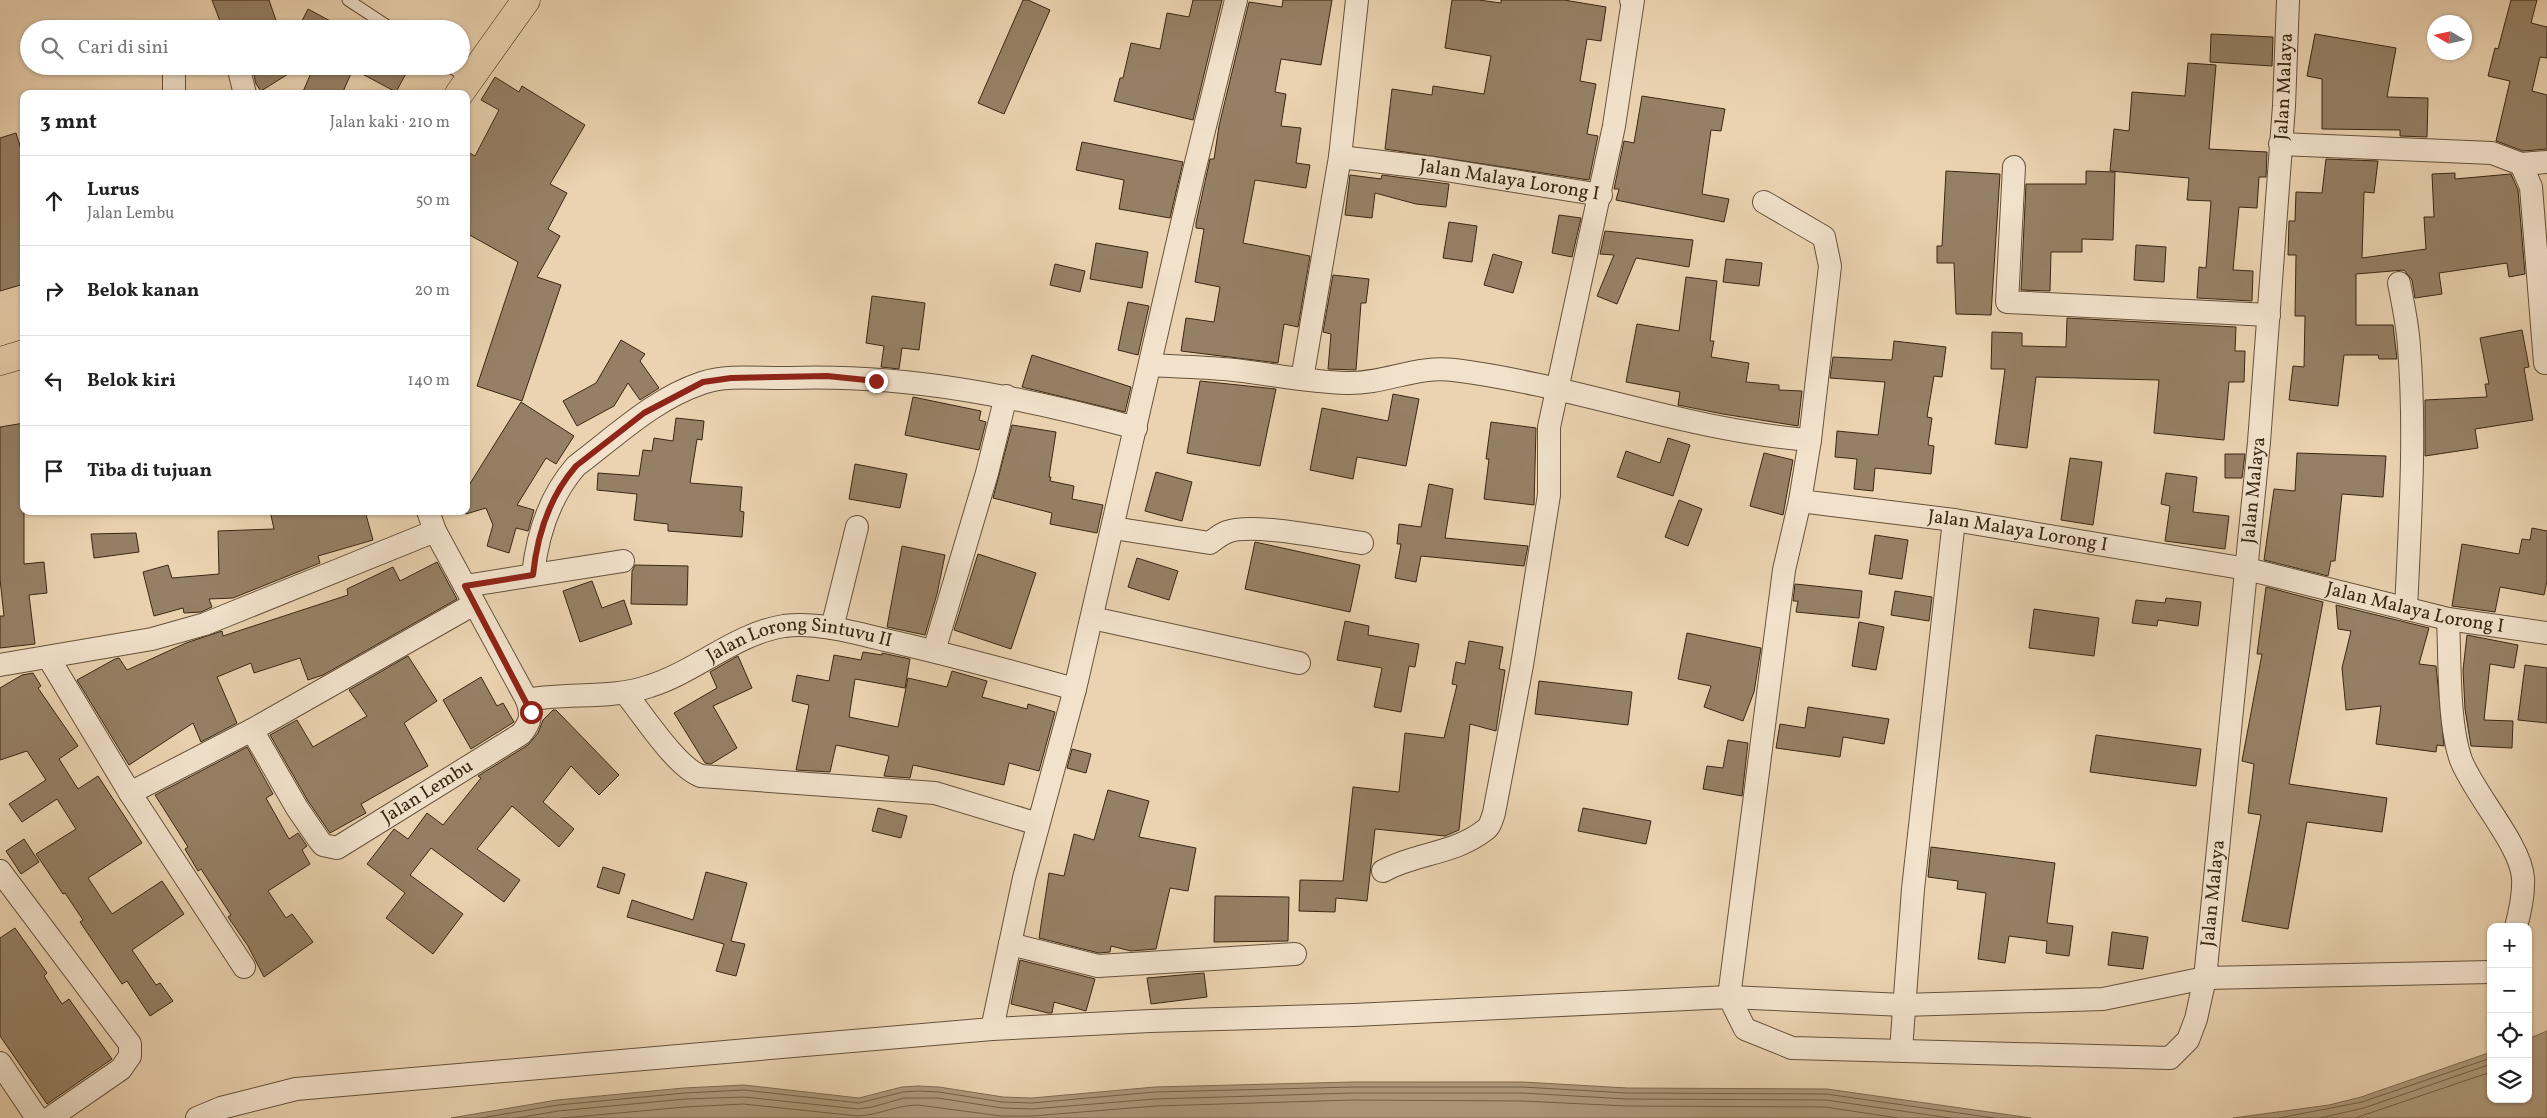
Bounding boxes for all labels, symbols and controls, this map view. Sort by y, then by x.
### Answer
north arrow [2427,15,2472,60]
search box [20,20,470,75]
street label: Jalan Malaya [2268,32,2300,141]
icon: search [38,34,66,62]
text: Cari di sini [78,35,169,61]
text: 3 mnt [40,108,97,137]
text: Jalan kaki · 210 m [330,112,450,134]
street label: Jalan Malaya Lorong I [1418,153,1601,208]
text: Lurus [87,177,139,203]
icon: ahead [40,187,68,215]
text: 50 m [416,190,450,212]
text: Jalan Lembu [87,203,174,225]
icon: right [40,277,68,305]
text: Belok kanan [87,278,199,304]
text: 20 m [415,280,450,302]
icon: left [40,367,68,395]
text: Belok kiri [87,368,176,394]
text: 140 m [408,370,450,392]
route end [865,370,888,393]
street label: Jalan Malaya [2236,436,2272,545]
icon: arrive [40,457,68,485]
text: Tiba di tujuan [87,458,212,484]
street label: Jalan Malaya Lorong I [1926,504,2110,558]
street label: Jalan Malaya Lorong I [2323,576,2506,640]
street label: Jalan Lorong Sintuvu II [702,612,895,669]
route start [520,701,543,724]
street label: Jalan Lembu [377,754,478,830]
street label: Jalan Malaya [2195,838,2232,948]
map controls [2487,923,2532,1103]
button: + [2487,923,2532,968]
button: − [2487,968,2532,1013]
button: locate [2487,1013,2532,1058]
button: layers [2487,1058,2532,1103]

